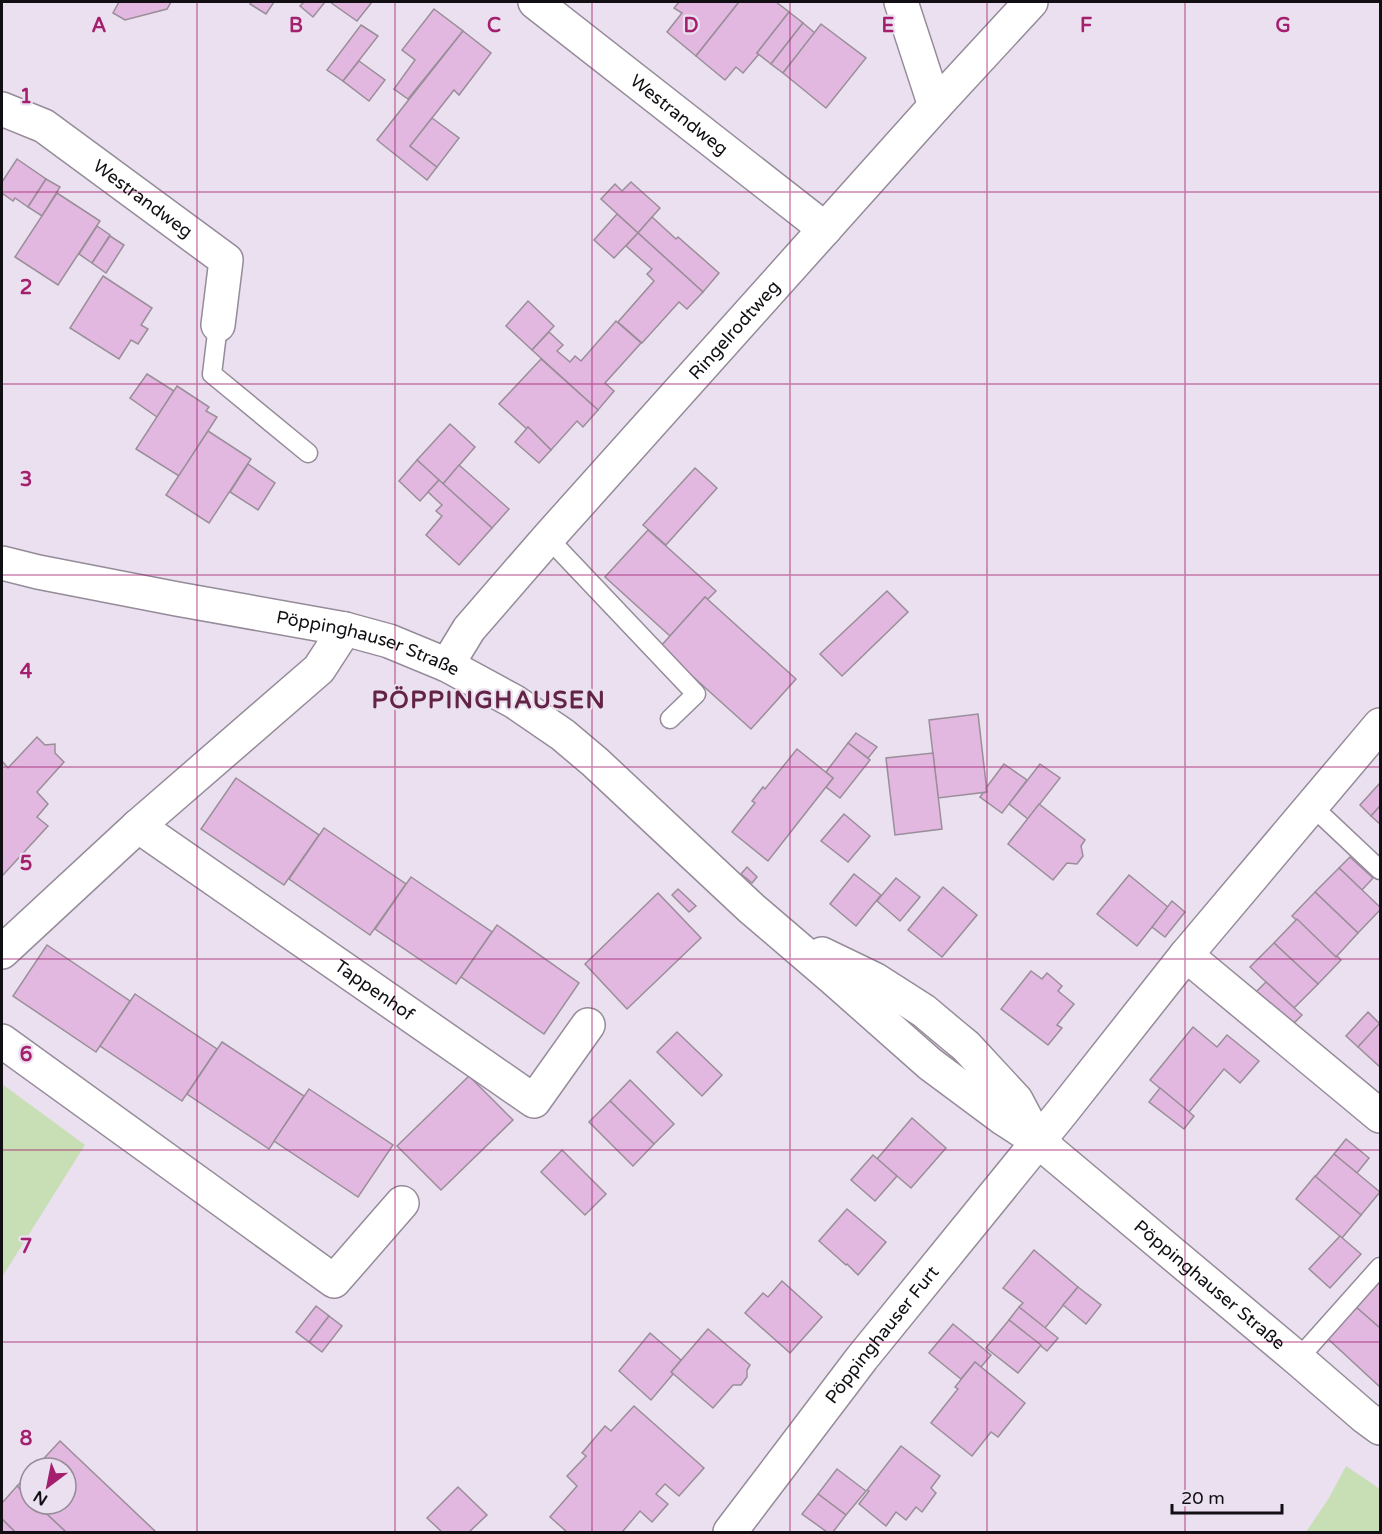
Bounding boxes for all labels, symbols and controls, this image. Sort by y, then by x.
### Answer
text: A [92,14,107,38]
text: B [289,14,303,38]
text: C [487,14,501,38]
text: D [683,14,699,38]
text: E [882,14,895,38]
text: F [1080,14,1092,38]
text: G [1275,14,1291,38]
street label: Westrandweg [626,70,732,160]
text: 1 [20,85,32,109]
street label: Westrandweg [89,155,197,243]
text: 2 [20,276,32,300]
street label: Ringelrodtweg [684,276,785,384]
text: 3 [20,468,32,492]
street label: Pöppinghauser Straße [275,606,463,681]
text: 4 [20,660,33,684]
district label: PÖPPINGHAUSEN [372,686,606,715]
text: 5 [20,852,32,876]
street label: Tappenhof [330,955,419,1026]
text: 6 [20,1043,32,1067]
street label: Pöppinghauser Straße [1130,1215,1290,1355]
text: 7 [20,1235,32,1259]
street label: Pöppinghauser Furt [820,1261,943,1408]
text: 8 [20,1427,32,1451]
north arrow [18,1456,78,1516]
scale bar [1172,1477,1282,1515]
text: N [30,1486,51,1510]
text: 20 m [1181,1487,1225,1509]

